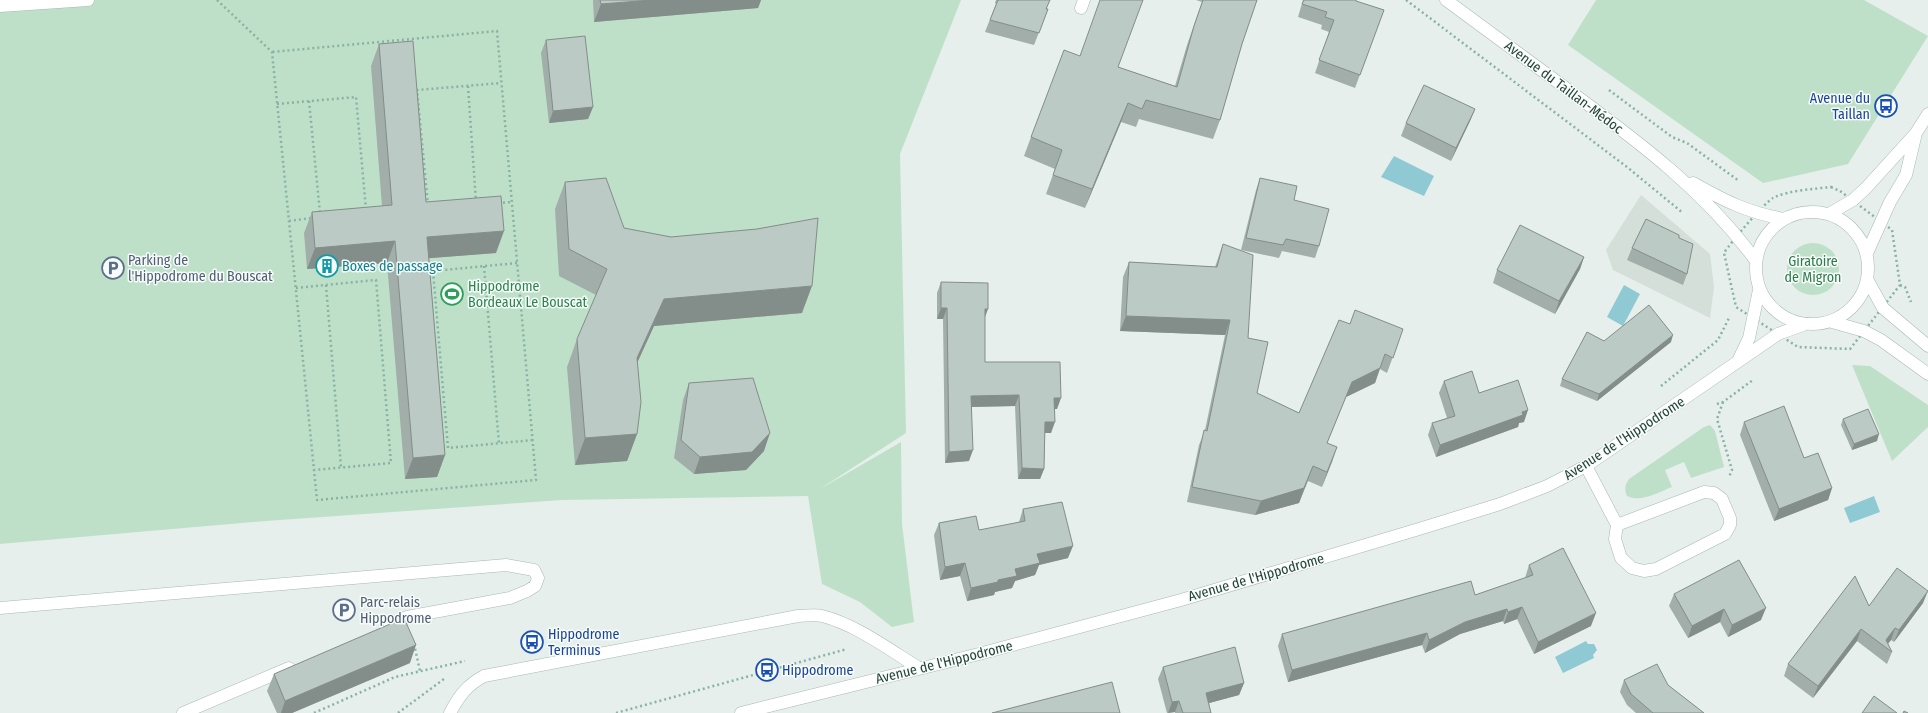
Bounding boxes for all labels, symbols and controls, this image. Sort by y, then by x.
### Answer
street label: Avenue du Taillan-Médoc [1501,37,1626,138]
place label: Avenue du Taillan [1810,90,1870,123]
bus stop icon: Avenue du Taillan [1873,93,1899,119]
place label: Parking de l'Hippodrome du Bouscat [128,252,273,285]
building icon: Boxes de passage [314,253,340,279]
park label: Giratoire de Migron [1784,253,1842,286]
parking icon: Parking de l'Hippodrome du Bouscat [100,255,126,281]
place label: Boxes de passage [342,258,443,275]
place label: Hippodrome Bordeaux Le Bouscat [468,278,588,311]
sports icon: Hippodrome Bordeaux Le Bouscat [439,281,465,307]
street label: Avenue de l'Hippodrome [1561,393,1688,484]
street label: Avenue de l'Hippodrome [1186,550,1326,605]
place label: Parc-relais Hippodrome [360,594,431,627]
parking icon: Parc-relais Hippodrome [331,597,357,623]
place label: Hippodrome Terminus [548,626,619,659]
bus stop icon: Hippodrome Terminus [519,629,545,655]
street label: Avenue de l'Hippodrome [874,637,1015,688]
bus stop icon: Hippodrome [754,657,780,683]
place label: Hippodrome [782,662,853,679]

